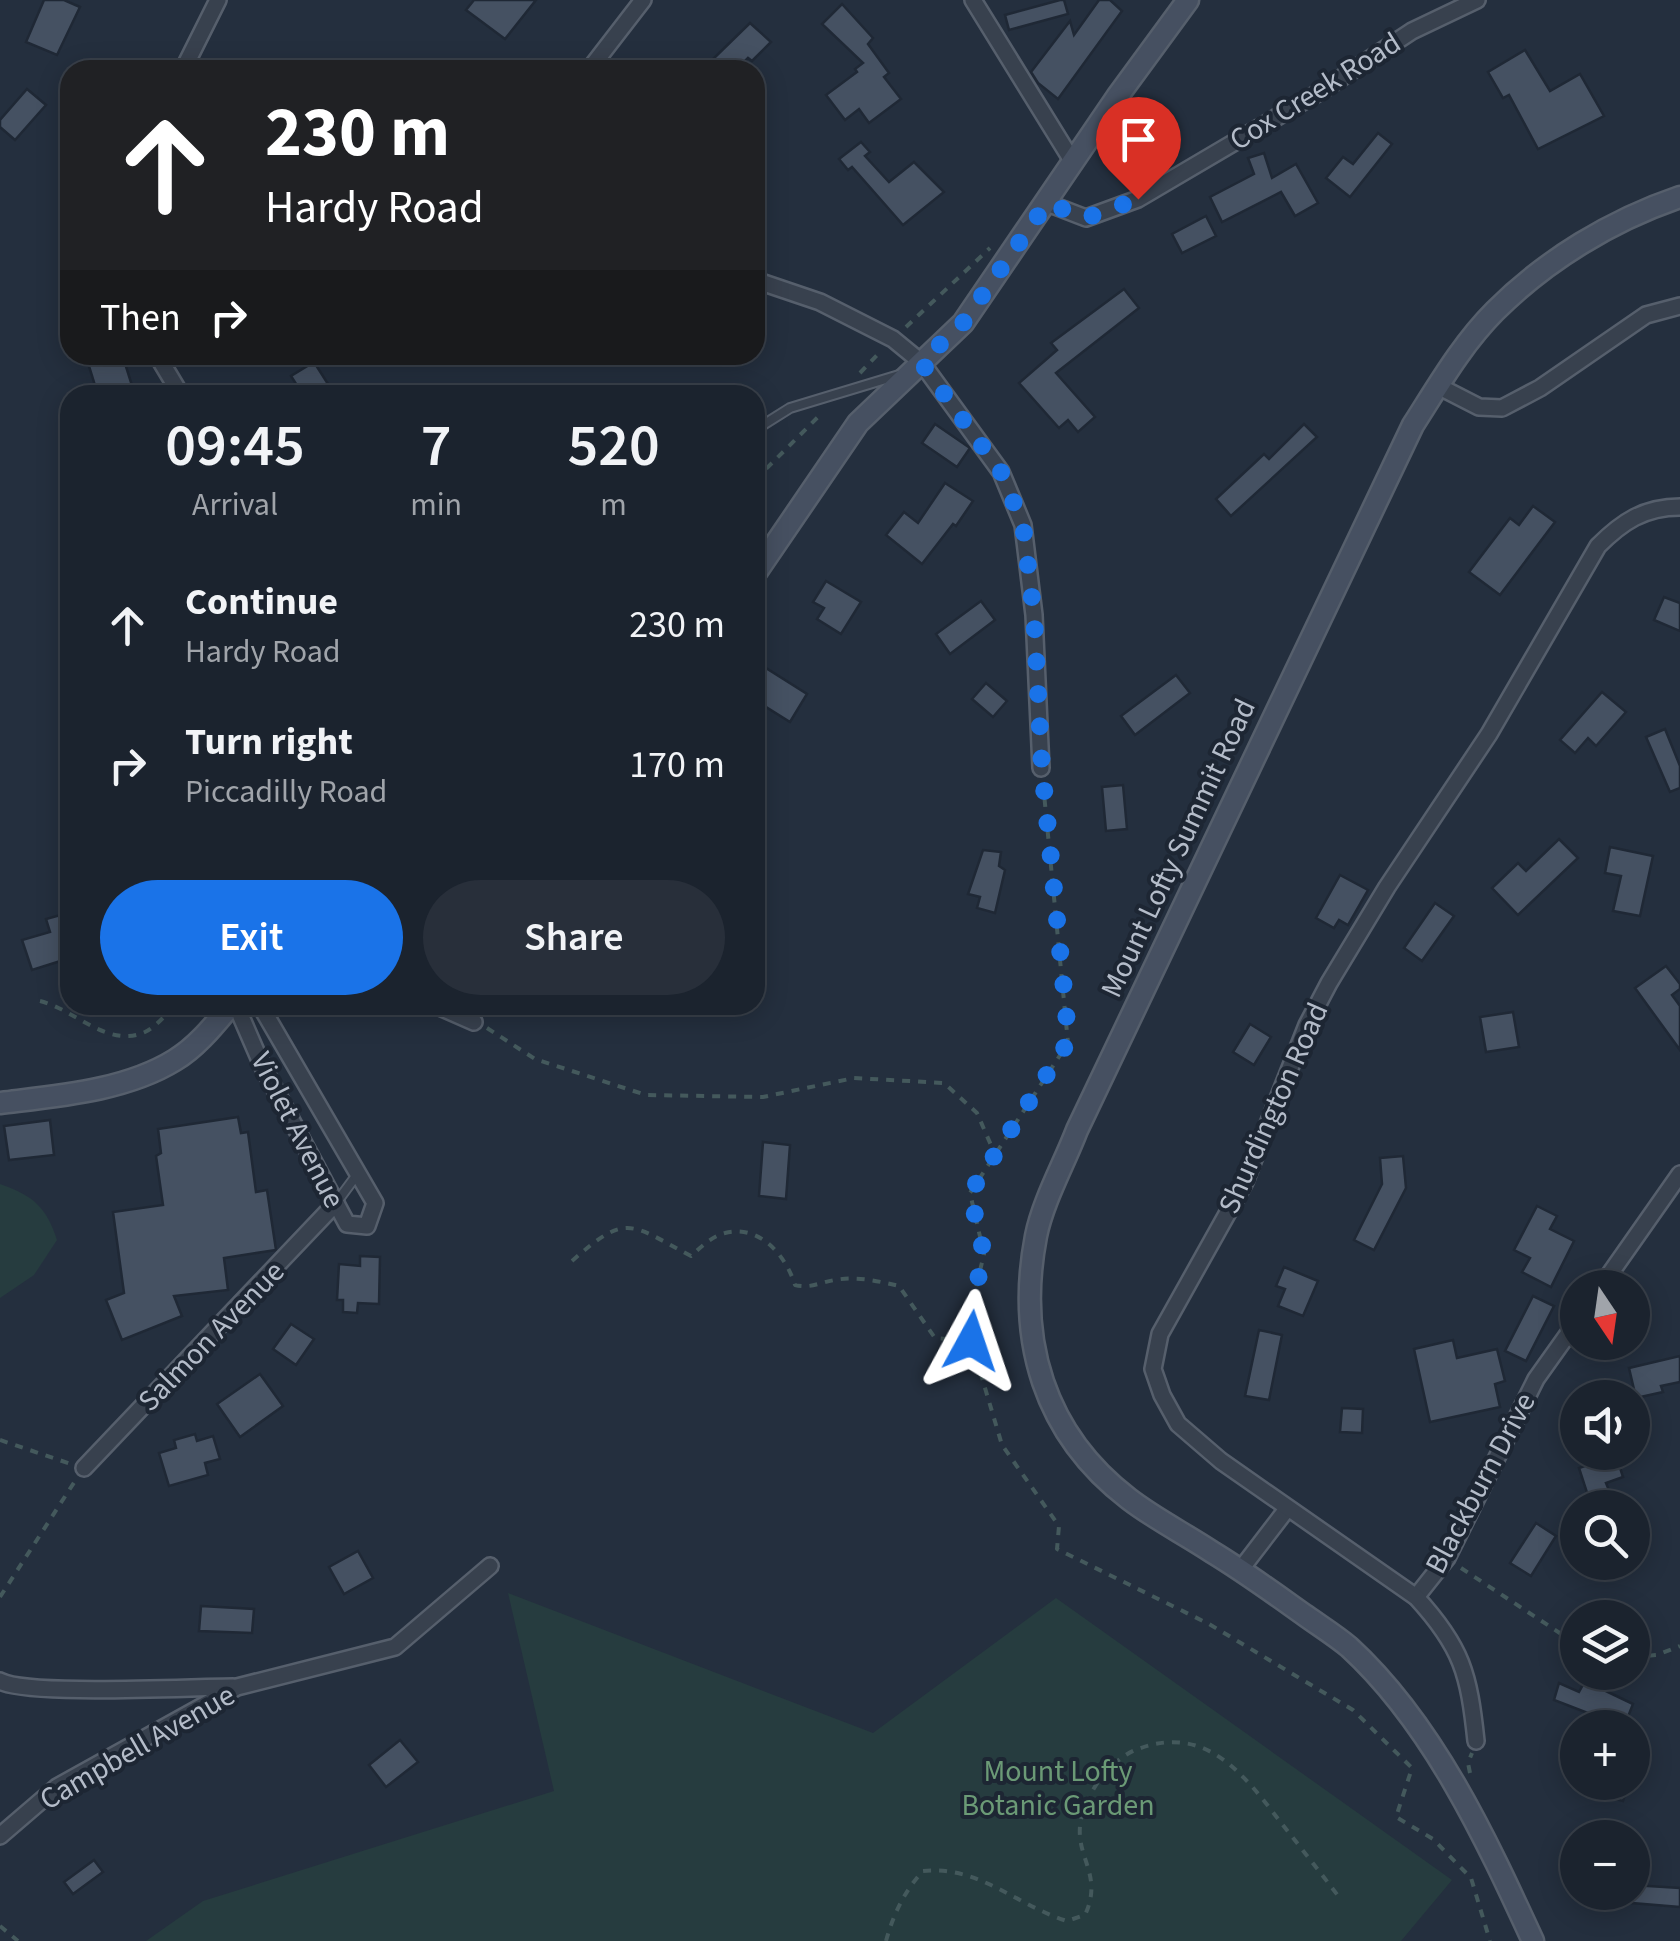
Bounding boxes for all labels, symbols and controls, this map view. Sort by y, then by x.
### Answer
street label: Cox Creek Road [1221,22,1409,161]
text: 230 m [265,83,450,183]
pin [1096,97,1181,200]
icon: ahead [100,100,230,230]
icon: arrive [1111,112,1166,167]
text: Hardy Road [265,176,484,240]
icon: right [201,290,256,345]
text: Then [100,291,181,345]
text: 09:45 [165,404,305,489]
text: 7 [421,404,452,489]
text: 520 [567,404,660,489]
text: Arrival [192,482,278,528]
text: min [410,482,462,528]
text: m [600,482,627,528]
text: Continue [185,575,338,629]
icon: ahead [100,598,155,653]
text: 230 m [629,598,725,652]
text: Hardy Road [185,629,341,675]
street label: Mount Lofty Summit Road [1090,692,1267,1005]
text: Turn right [185,715,353,769]
icon: right [100,738,155,793]
text: 170 m [629,738,725,792]
text: Piccadilly Road [185,769,387,815]
button: Exit [100,880,403,995]
button: Share [423,880,725,995]
street label: Shurdington Road [1208,996,1339,1221]
street label: Violet Avenue [240,1045,355,1216]
street label: Salmon Avenue [128,1251,294,1421]
north arrow [1560,1270,1650,1360]
map controls [1560,1270,1650,1910]
position arrow [919,1289,1023,1393]
button: sound [1560,1380,1650,1470]
street label: Blackburn Drive [1415,1385,1546,1581]
button: search [1560,1490,1650,1580]
button: layers [1560,1600,1650,1690]
street label: Campbell Avenue [32,1674,243,1821]
button: + [1560,1710,1650,1800]
park label: Mount Lofty Botanic Garden [961,1750,1155,1827]
button: − [1560,1820,1650,1910]

